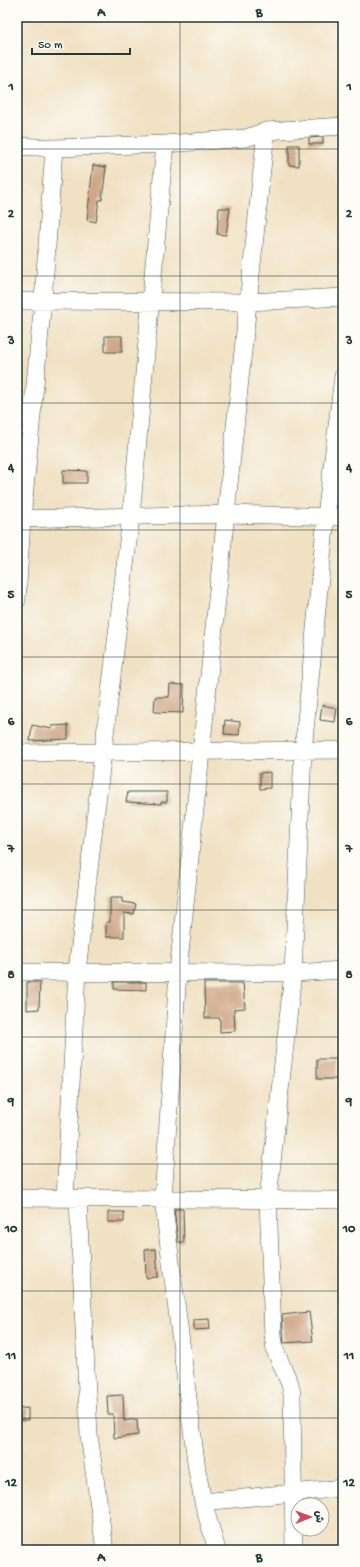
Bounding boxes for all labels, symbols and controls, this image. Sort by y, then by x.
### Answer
text: A [96,6,106,21]
text: B [255,6,264,21]
scale bar [32,30,130,56]
text: 50 m [38,39,63,53]
text: 1 [7,80,14,95]
text: 1 [345,80,352,95]
text: 2 [8,207,15,222]
text: 2 [346,207,353,222]
text: 3 [7,334,15,349]
text: 3 [345,334,353,349]
text: 4 [7,461,15,476]
text: 4 [345,461,353,476]
text: 5 [8,588,15,603]
text: 5 [346,588,353,603]
text: 6 [8,715,15,730]
text: 6 [346,715,353,730]
text: 7 [7,842,16,857]
text: 7 [345,842,354,857]
text: 8 [7,968,15,983]
text: 8 [345,968,353,983]
text: 9 [7,1095,15,1110]
text: 9 [345,1095,353,1110]
text: 10 [4,1222,18,1237]
text: 10 [342,1222,356,1237]
text: 11 [5,1349,16,1364]
text: 11 [343,1349,354,1364]
text: 12 [4,1476,17,1491]
text: 12 [342,1476,355,1491]
north arrow [290,1497,330,1537]
text: ش [312,1511,324,1523]
text: A [96,1551,106,1566]
text: B [255,1551,264,1566]

